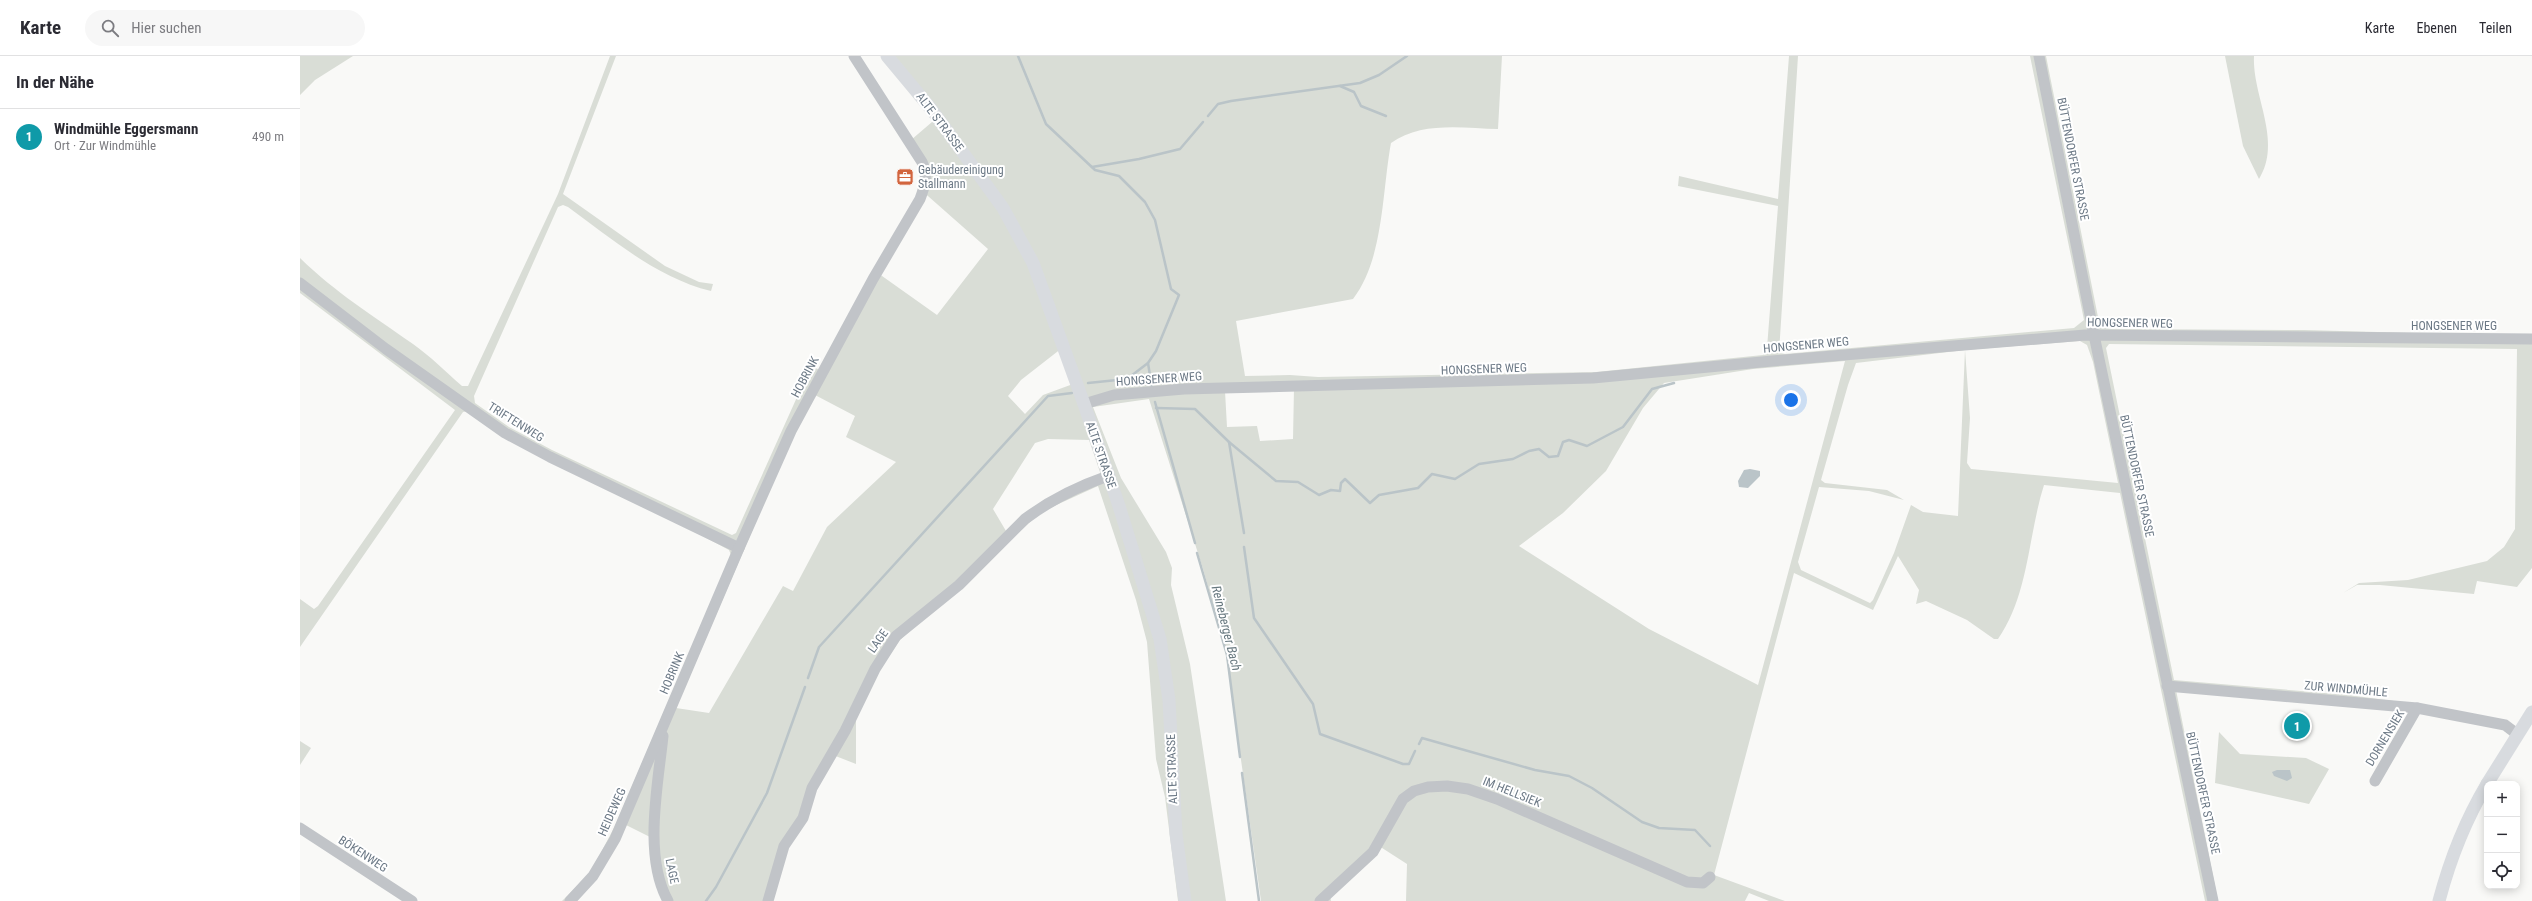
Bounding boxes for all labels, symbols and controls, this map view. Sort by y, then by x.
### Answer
search box [85,10,365,46]
text: Karte [20,16,61,39]
icon: search [99,17,121,39]
text: Hier suchen [131,19,202,37]
text: Karte [2365,20,2394,36]
text: Ebenen [2416,20,2457,36]
text: Teilen [2479,20,2512,36]
text: In der Nähe [16,72,94,92]
street label: ALTE STRASSE [913,90,967,154]
street label: BÜTTENDORFER STRASSE [2054,96,2093,222]
text: Windmühle Eggersmann [54,120,198,138]
text: 1 [26,129,32,144]
text: 490 m [252,129,284,144]
text: Ort · Zur Windmühle [54,138,156,153]
place label: Gebäudereinigung Stallmann [918,163,1004,191]
office icon: Gebäudereinigung Stallmann [895,167,915,187]
street label: HONGSENER WEG [2087,315,2173,331]
street label: HONGSENER WEG [2411,319,2497,333]
street label: HONGSENER WEG [1763,334,1849,356]
street label: HOBRINK [788,354,822,400]
street label: HONGSENER WEG [1441,361,1527,377]
street label: HONGSENER WEG [1116,369,1202,389]
your location [1781,390,1801,410]
street label: TRIFTENWEG [485,399,547,445]
street label: BÜTTENDORFER STRASSE [2117,413,2158,538]
street label: ALTE STRASSE [1083,420,1119,490]
water label: Reineberger Bach [1209,584,1244,672]
street label: LAGE [865,626,891,656]
street label: HOBRINK [657,649,687,696]
street label: ZUR WINDMÜHLE [2304,677,2388,700]
street label: DORNENSIEK [2363,707,2407,769]
pin: 1 [2284,711,2310,741]
street label: BÜTTENDORFER STRASSE [2183,730,2224,855]
street label: ALTE STRASSE [1164,734,1180,804]
street label: IM HELLSIEK [1481,774,1543,810]
map controls [2484,781,2520,889]
button: + [2484,781,2520,817]
street label: HEIDEWEG [595,786,629,838]
button: − [2484,817,2520,853]
street label: BÖKENWEG [336,832,391,875]
button: locate [2484,853,2520,889]
street label: LAGE [662,857,682,885]

